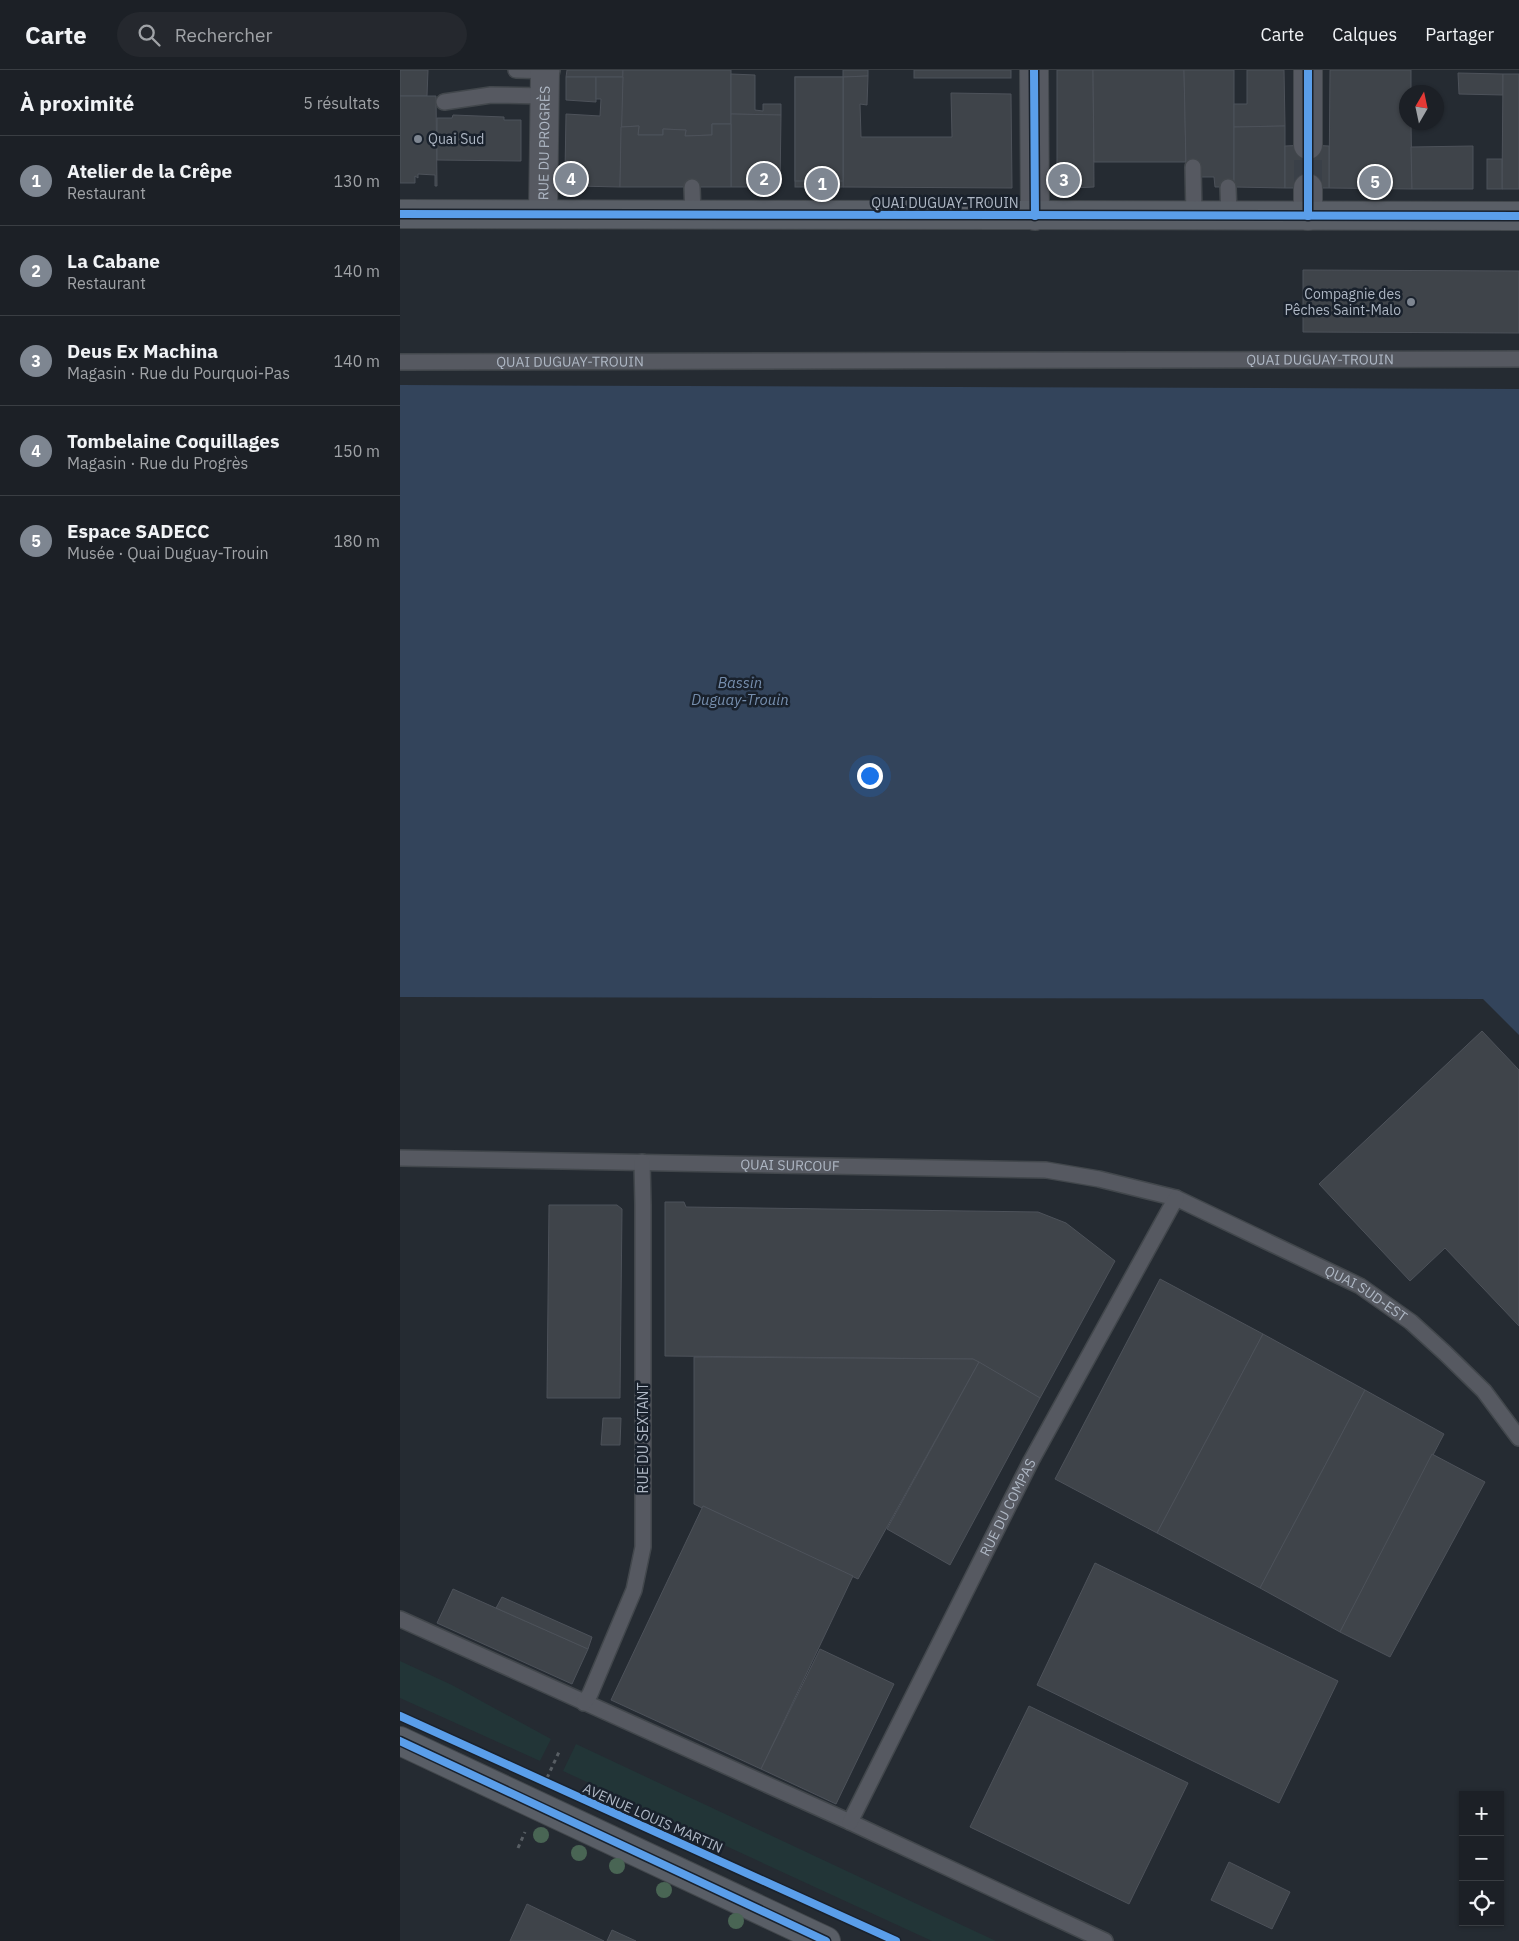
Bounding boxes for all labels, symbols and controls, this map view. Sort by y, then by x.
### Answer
search box [117,12,467,57]
text: Carte [25,19,87,51]
icon: search [135,21,163,49]
text: Rechercher [175,23,272,47]
text: Carte [1261,23,1304,46]
text: Calques [1332,23,1397,46]
text: Partager [1425,23,1494,46]
north arrow [1399,85,1444,130]
street label: RUE DU PROGRÈS [534,86,554,200]
text: À proximité [20,89,134,117]
text: 5 résultats [303,93,380,113]
place label: Quai Sud [428,130,484,148]
marker: Quai Sud [412,133,424,145]
text: Atelier de la Crêpe [67,159,232,183]
pin: 4 [555,160,587,198]
pin: 2 [748,160,780,198]
pin: 3 [1048,161,1080,199]
pin: 5 [1359,163,1391,201]
pin: 1 [806,165,838,203]
text: 1 [31,171,41,191]
text: 130 m [333,171,380,191]
text: Restaurant [67,183,146,203]
street label: QUAI DUGUAY-TROUIN [871,194,1019,212]
text: La Cabane [67,249,160,273]
text: 2 [31,261,41,281]
text: 140 m [333,261,380,281]
text: Restaurant [67,273,146,293]
place label: Compagnie des Pêches Saint-Malo [1285,285,1401,319]
marker: Compagnie des Pêches Saint-Malo [1405,296,1417,308]
text: Deus Ex Machina [67,339,218,363]
street label: QUAI DUGUAY-TROUIN [1246,350,1394,369]
text: 3 [31,351,41,371]
text: 140 m [333,351,380,371]
street label: QUAI DUGUAY-TROUIN [496,352,644,371]
text: Magasin · Rue du Pourquoi-Pas [67,363,290,383]
text: Tombelaine Coquillages [67,429,279,453]
text: 4 [31,441,41,461]
text: 150 m [333,441,380,461]
text: Magasin · Rue du Progrès [67,453,248,473]
text: Espace SADECC [67,519,210,543]
text: 5 [31,531,41,551]
text: 180 m [333,531,380,551]
text: Musée · Quai Duguay-Trouin [67,543,268,563]
water label: Bassin Duguay-Trouin [691,673,789,709]
your location [857,763,883,789]
street label: QUAI SURCOUF [740,1155,840,1175]
street label: QUAI SUD-EST [1322,1261,1411,1326]
street label: RUE DU SEXTANT [634,1383,652,1493]
street label: RUE DU COMPAS [976,1456,1040,1559]
street label: AVENUE LOUIS MARTIN [580,1779,726,1857]
map controls [1459,1791,1504,1926]
button: + [1459,1791,1504,1836]
button: − [1459,1836,1504,1881]
button: locate [1459,1881,1504,1926]

